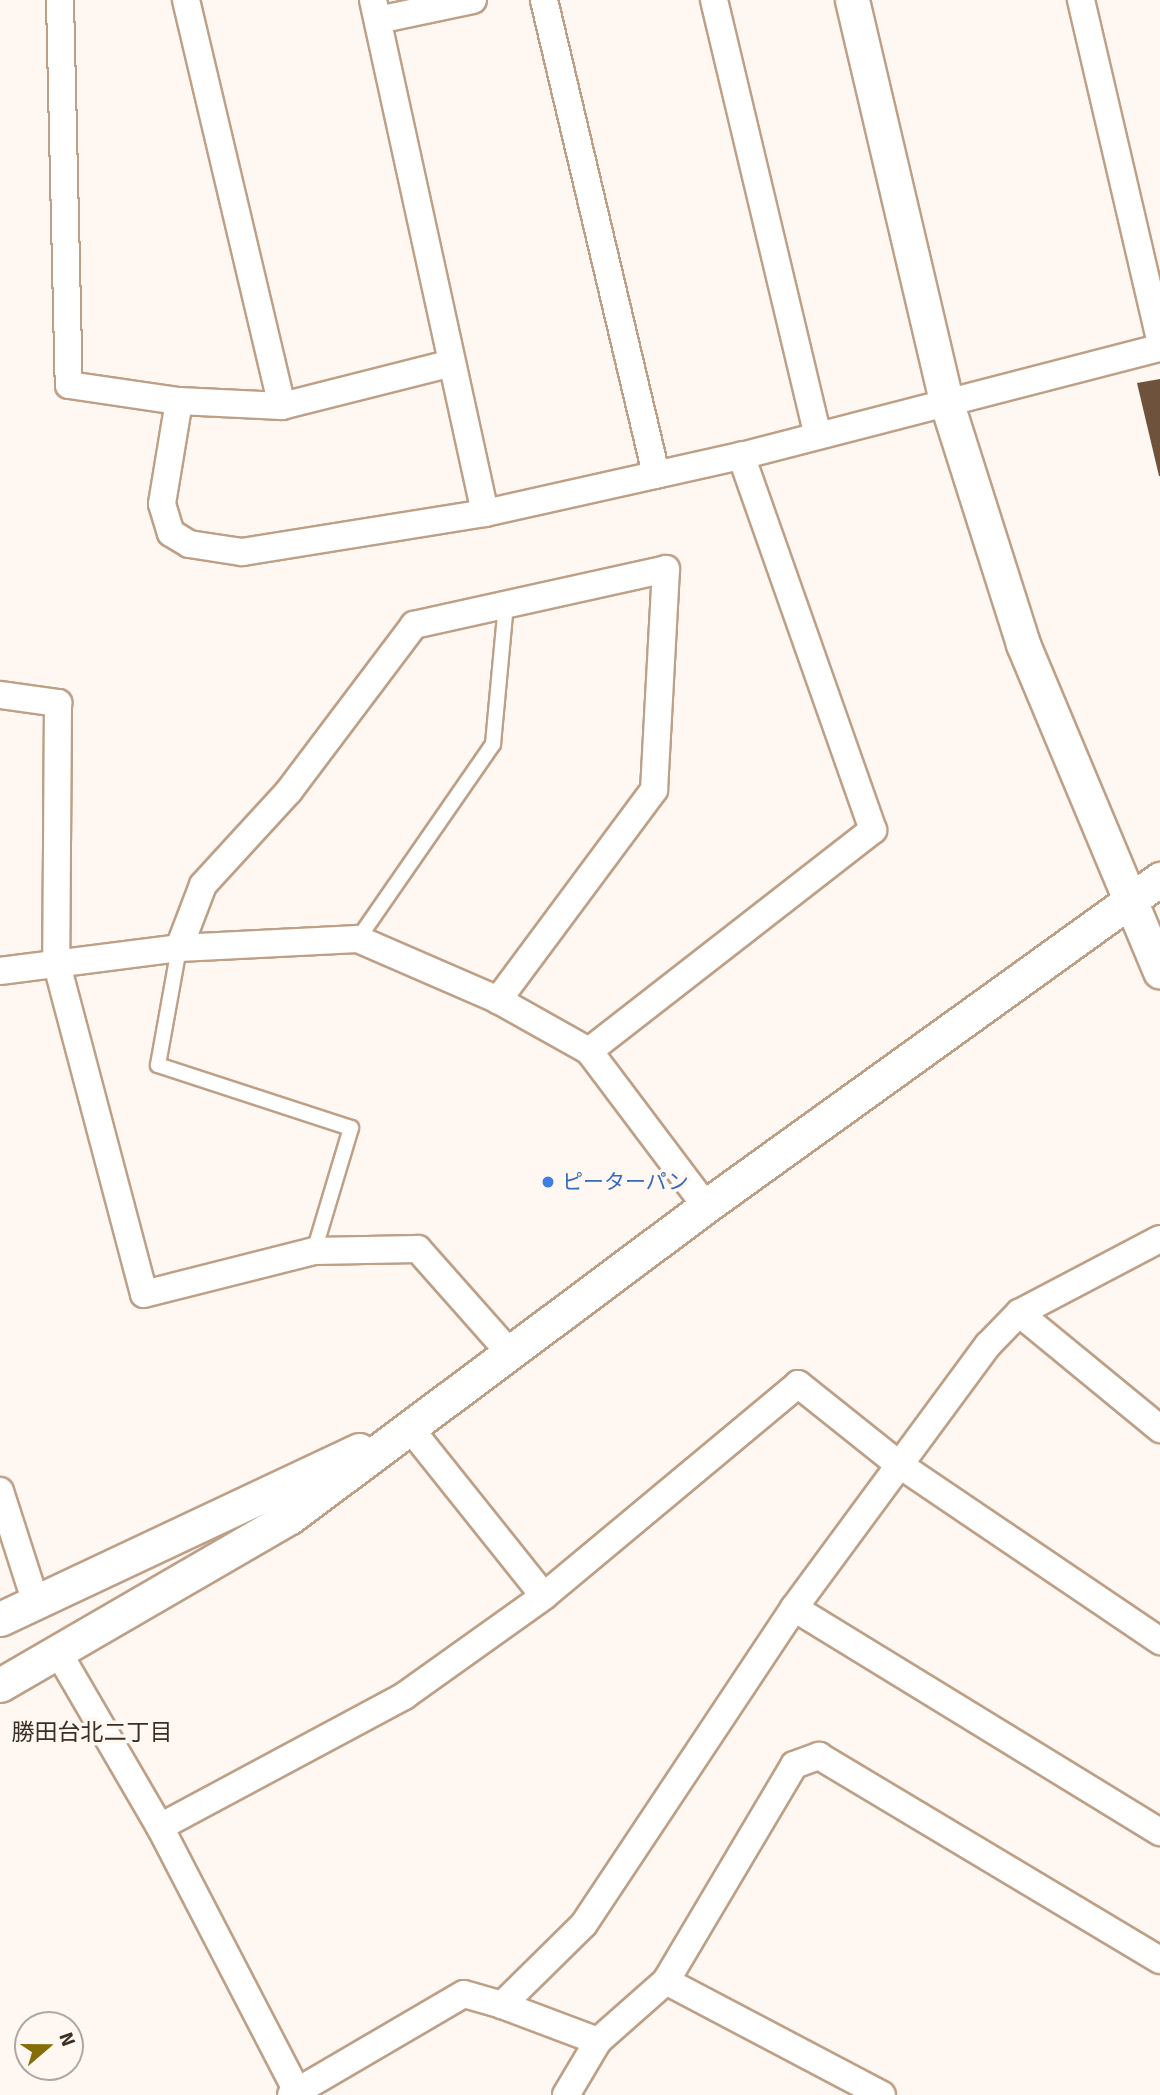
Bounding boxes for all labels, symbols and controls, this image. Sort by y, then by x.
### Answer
place label: ピーターパン [562,1169,688,1195]
marker: ピーターパン [540,1174,556,1190]
district label: 勝田台北二丁目 [12,1719,172,1747]
north arrow [14,2011,84,2081]
text: N [53,2029,80,2050]

